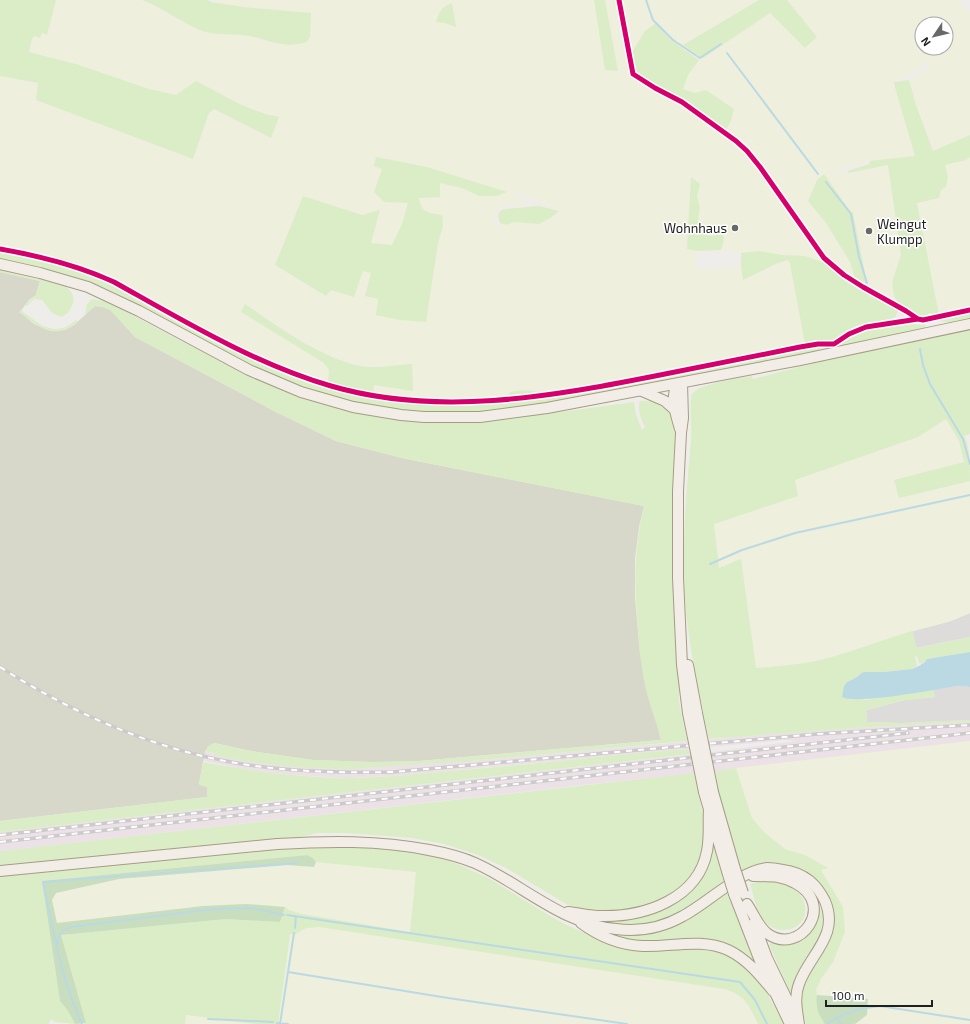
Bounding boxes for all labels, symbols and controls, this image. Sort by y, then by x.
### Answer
north arrow [914,16,954,56]
text: N [918,35,933,49]
place label: Weingut Klumpp [877,216,927,247]
place label: Wohnhaus [664,220,727,236]
marker: Wohnhaus [730,223,740,233]
marker: Weingut Klumpp [864,226,874,236]
scale bar [826,982,932,1008]
text: 100 m [832,988,864,1002]

